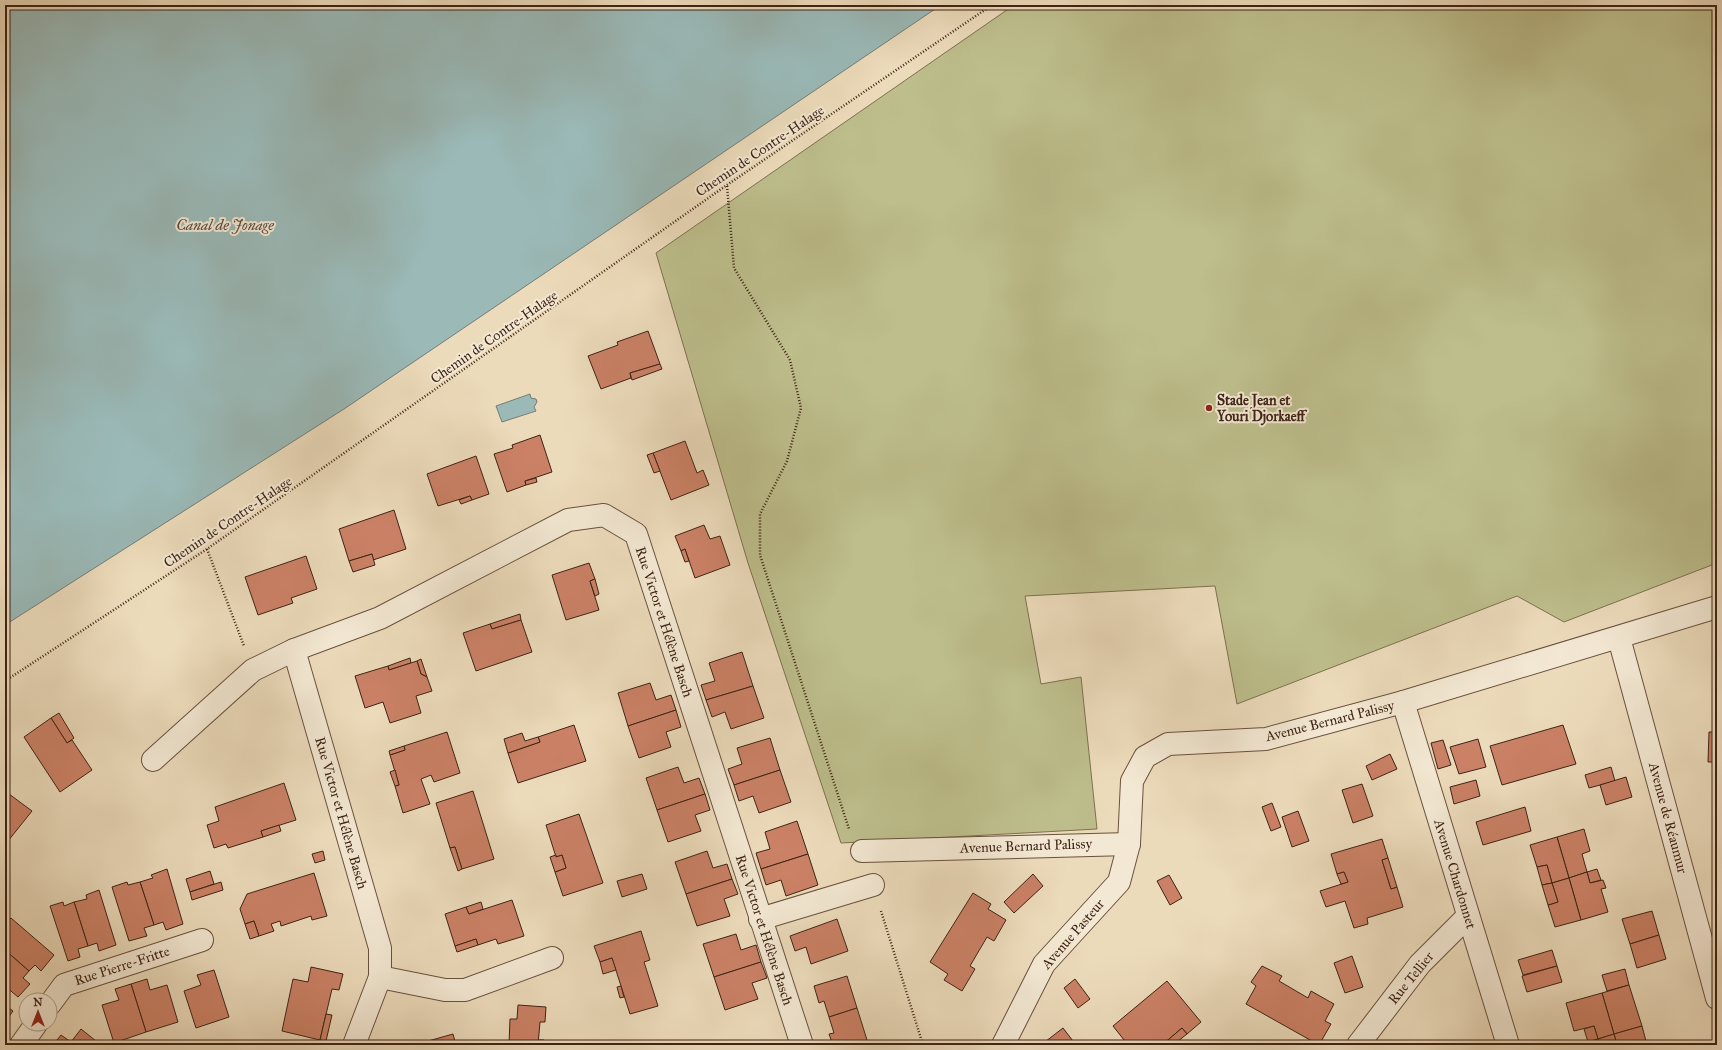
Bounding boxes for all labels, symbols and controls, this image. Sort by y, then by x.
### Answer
street label: Chemin de Contre-Halage [693,102,828,200]
water label: Canal de Jonage [176,216,274,234]
street label: Chemin de Contre-Halage [427,287,561,387]
place label: Stade Jean et Youri Djorkaeff [1216,392,1308,426]
marker: Stade Jean et Youri Djorkaeff [1204,403,1214,413]
street label: Chemin de Contre-Halage [161,473,296,571]
street label: Rue Victor et Hélène Basch [632,545,696,700]
street label: Avenue Bernard Palissy [1263,697,1397,745]
street label: Rue Victor et Hélène Basch [311,735,371,891]
street label: Avenue de Réaumur [1645,760,1691,876]
street label: Avenue Chardonnet [1430,816,1480,931]
street label: Avenue Bernard Palissy [959,835,1093,857]
street label: Rue Victor et Hélène Basch [732,853,796,1008]
street label: Avenue Pasteur [1037,895,1109,973]
street label: Rue Pierre-Fritte [72,943,172,989]
street label: Rue Tellier [1385,948,1438,1008]
north arrow [18,992,58,1032]
text: N [33,996,43,1009]

